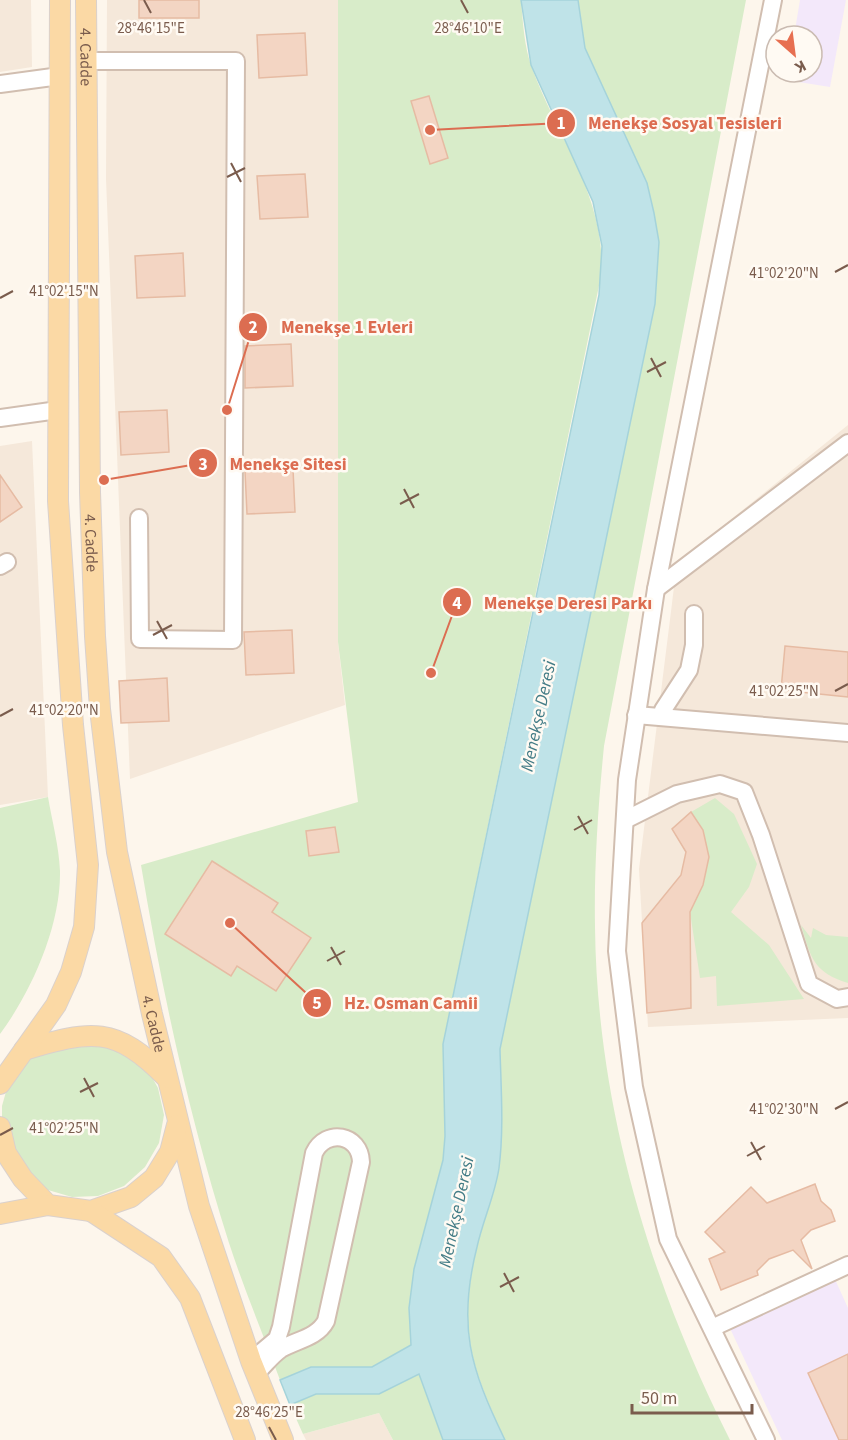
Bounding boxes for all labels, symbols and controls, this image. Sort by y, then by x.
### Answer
text: 28°46'15"E [117,18,185,39]
text: 28°46'10"E [434,18,502,39]
north arrow [764,24,824,84]
street label: 4. Cadde [74,28,97,86]
text: K [791,54,810,78]
callout: Menekşe Sosyal Tesisleri [546,105,794,141]
text: 1 [556,111,566,136]
text: Menekşe Sosyal Tesisleri [588,111,782,136]
text: 41°02'20"N [749,263,819,284]
text: 41°02'15"N [29,281,99,302]
callout: Menekşe 1 Evleri [238,309,425,345]
text: 2 [248,315,258,340]
text: Menekşe 1 Evleri [281,315,413,340]
callout: Menekşe Sitesi [188,445,359,481]
text: 3 [198,452,208,477]
text: Menekşe Sitesi [229,452,347,477]
street label: 4. Cadde [79,514,103,572]
callout: Menekşe Deresi Parkı [442,584,665,620]
text: 4 [452,591,462,616]
text: Menekşe Deresi Parkı [484,591,652,616]
water label: Menekşe Deresi [515,658,563,774]
text: 41°02'25"N [749,681,819,702]
text: 41°02'20"N [29,700,99,721]
callout: Hz. Osman Camii [302,985,490,1021]
text: 5 [312,991,322,1016]
text: Hz. Osman Camii [344,991,478,1016]
street label: 4. Cadde [136,993,171,1055]
text: 41°02'30"N [749,1099,819,1120]
text: 41°02'25"N [29,1118,99,1139]
water label: Menekşe Deresi [433,1154,481,1270]
scale bar [632,1377,752,1415]
text: 50 m [641,1386,677,1411]
text: 28°46'25"E [235,1402,303,1423]

